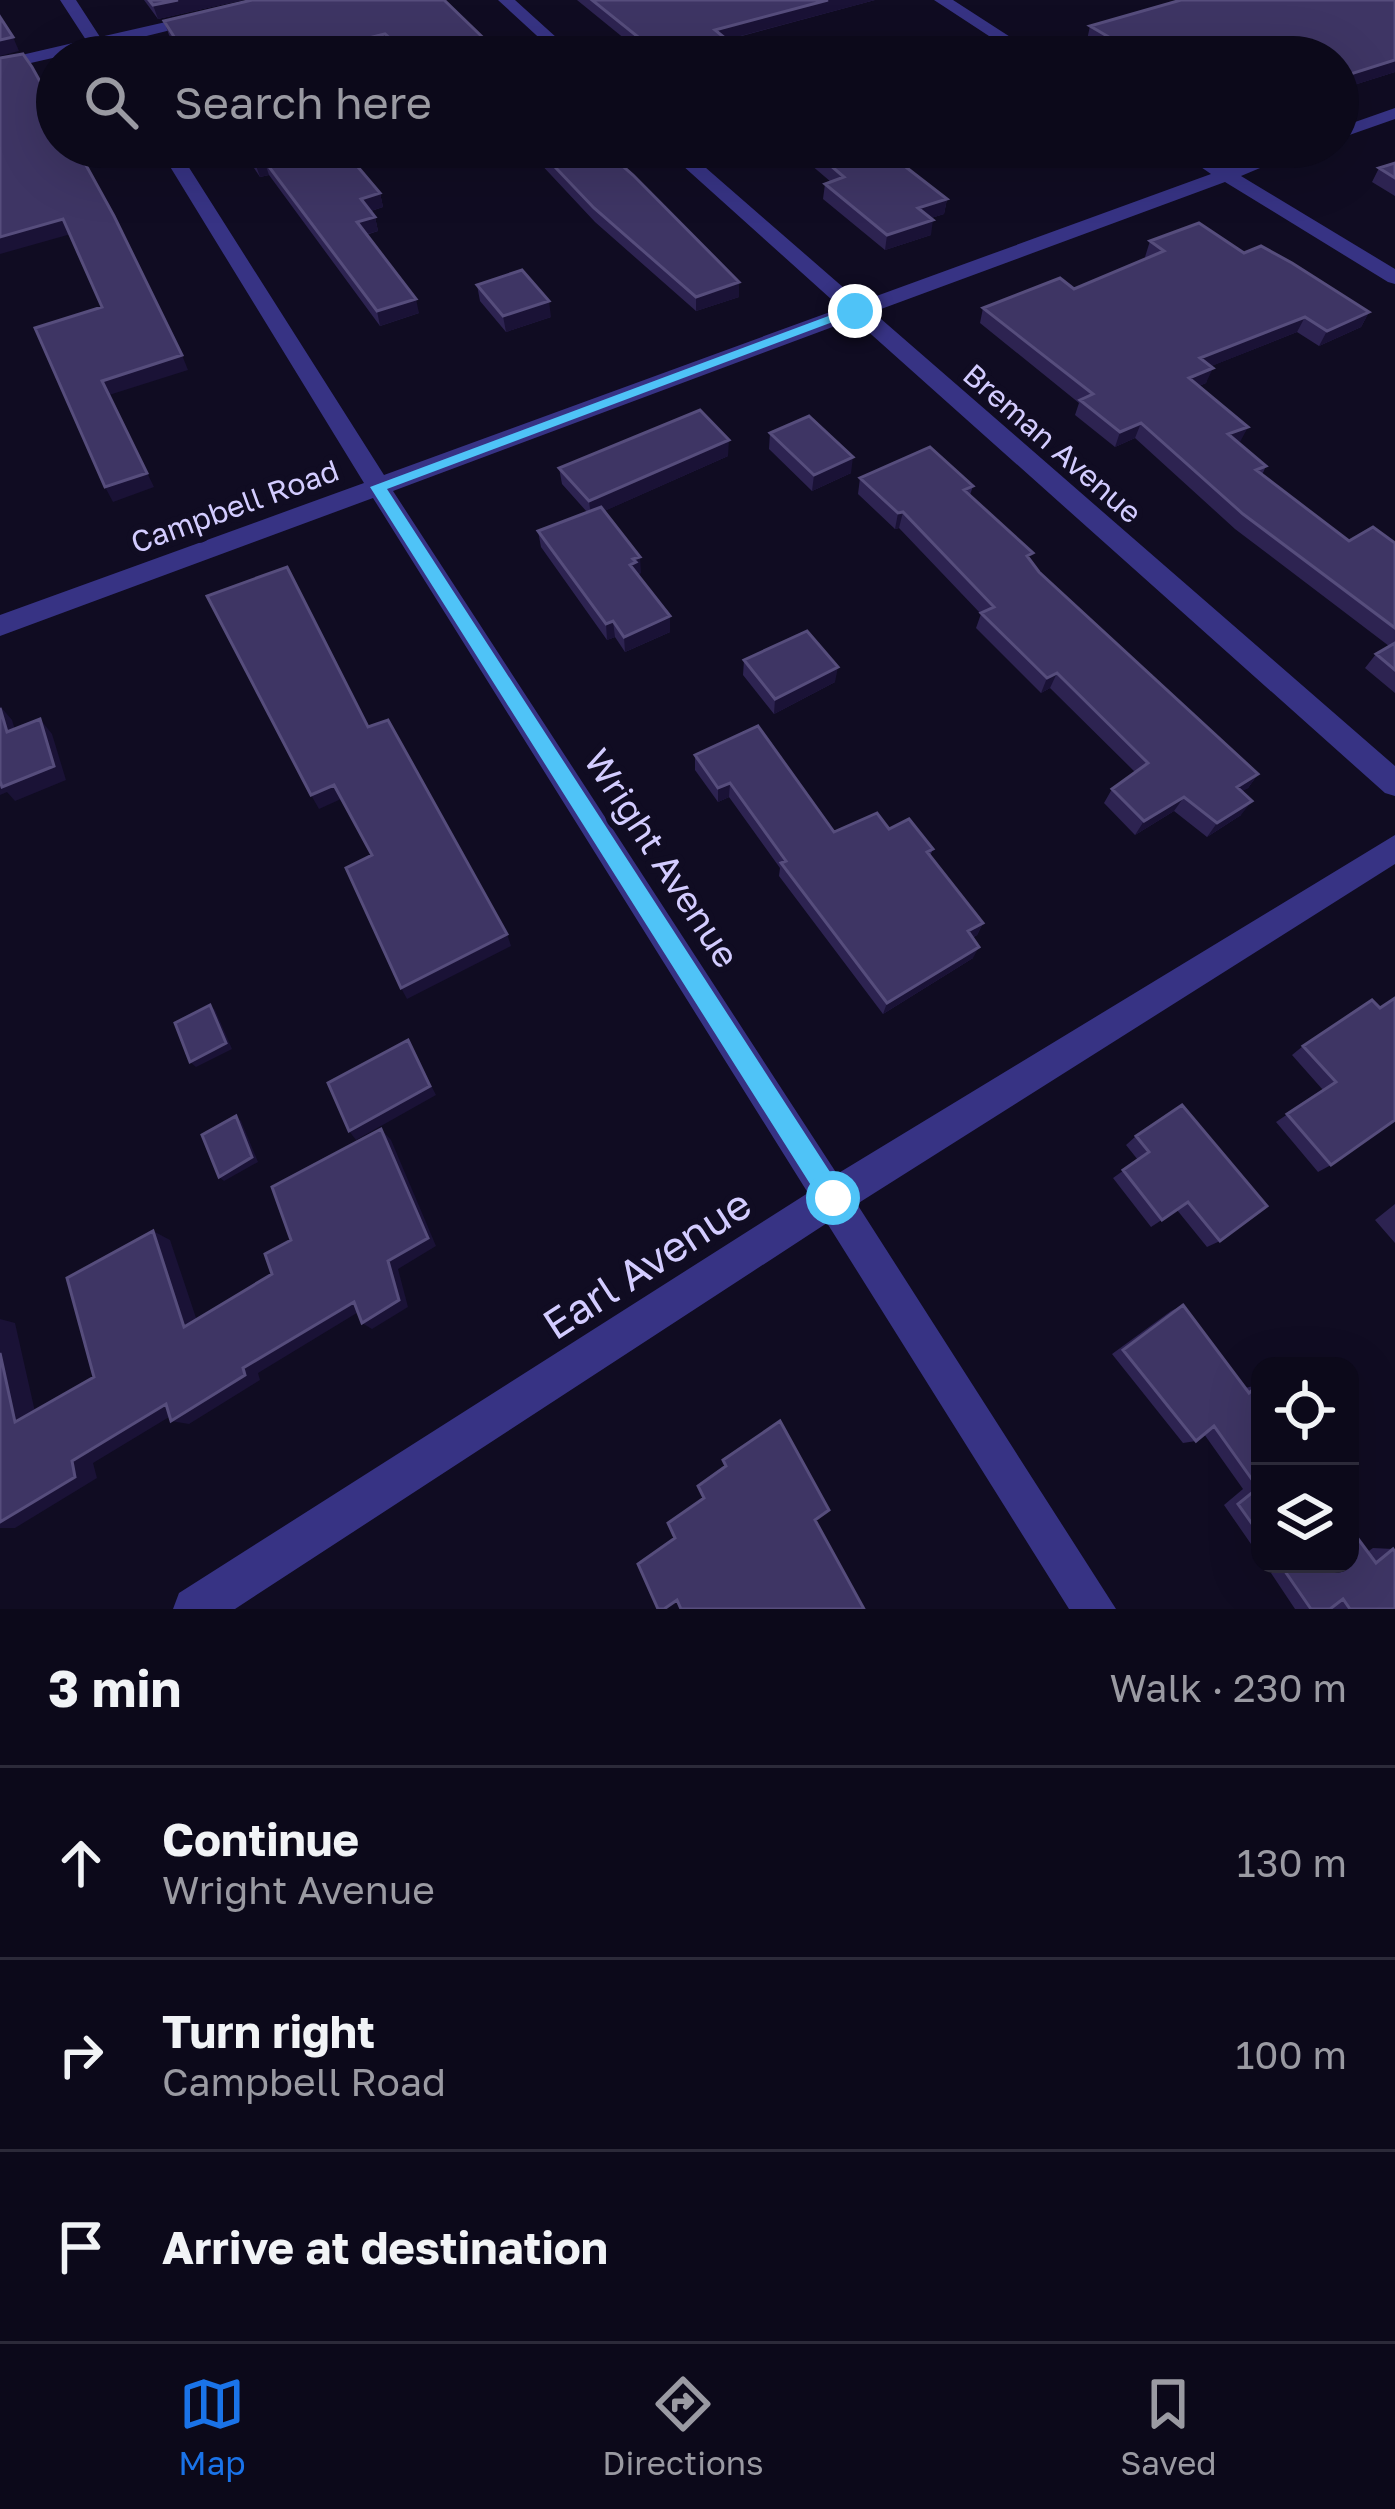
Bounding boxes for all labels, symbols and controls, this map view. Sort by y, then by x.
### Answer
search box [36,36,1359,168]
icon: search [78,69,144,135]
text: Search here [174,75,432,129]
route end [828,284,882,338]
street label: Breman Avenue [956,356,1149,530]
street label: Campbell Road [126,452,343,560]
street label: Wright Avenue [576,740,749,975]
route start [806,1171,860,1225]
street label: Earl Avenue [533,1178,760,1349]
map controls [1251,1357,1359,1573]
button: locate [1251,1357,1359,1465]
button: layers [1251,1465,1359,1573]
text: 3 min [48,1657,181,1718]
text: Walk · 230 m [1109,1664,1347,1711]
text: Continue [162,1812,359,1866]
icon: ahead [48,1830,114,1896]
text: 130 m [1237,1839,1347,1886]
text: Wright Avenue [162,1866,435,1913]
text: Turn right [162,2004,375,2058]
icon: right [48,2022,114,2088]
text: 100 m [1235,2031,1347,2078]
text: Campbell Road [162,2058,446,2105]
icon: arrive [48,2214,114,2280]
text: Arrive at destination [162,2220,608,2274]
tab: Map [178,2371,246,2482]
tab: Directions [602,2371,764,2482]
tab: Saved [1120,2371,1217,2482]

